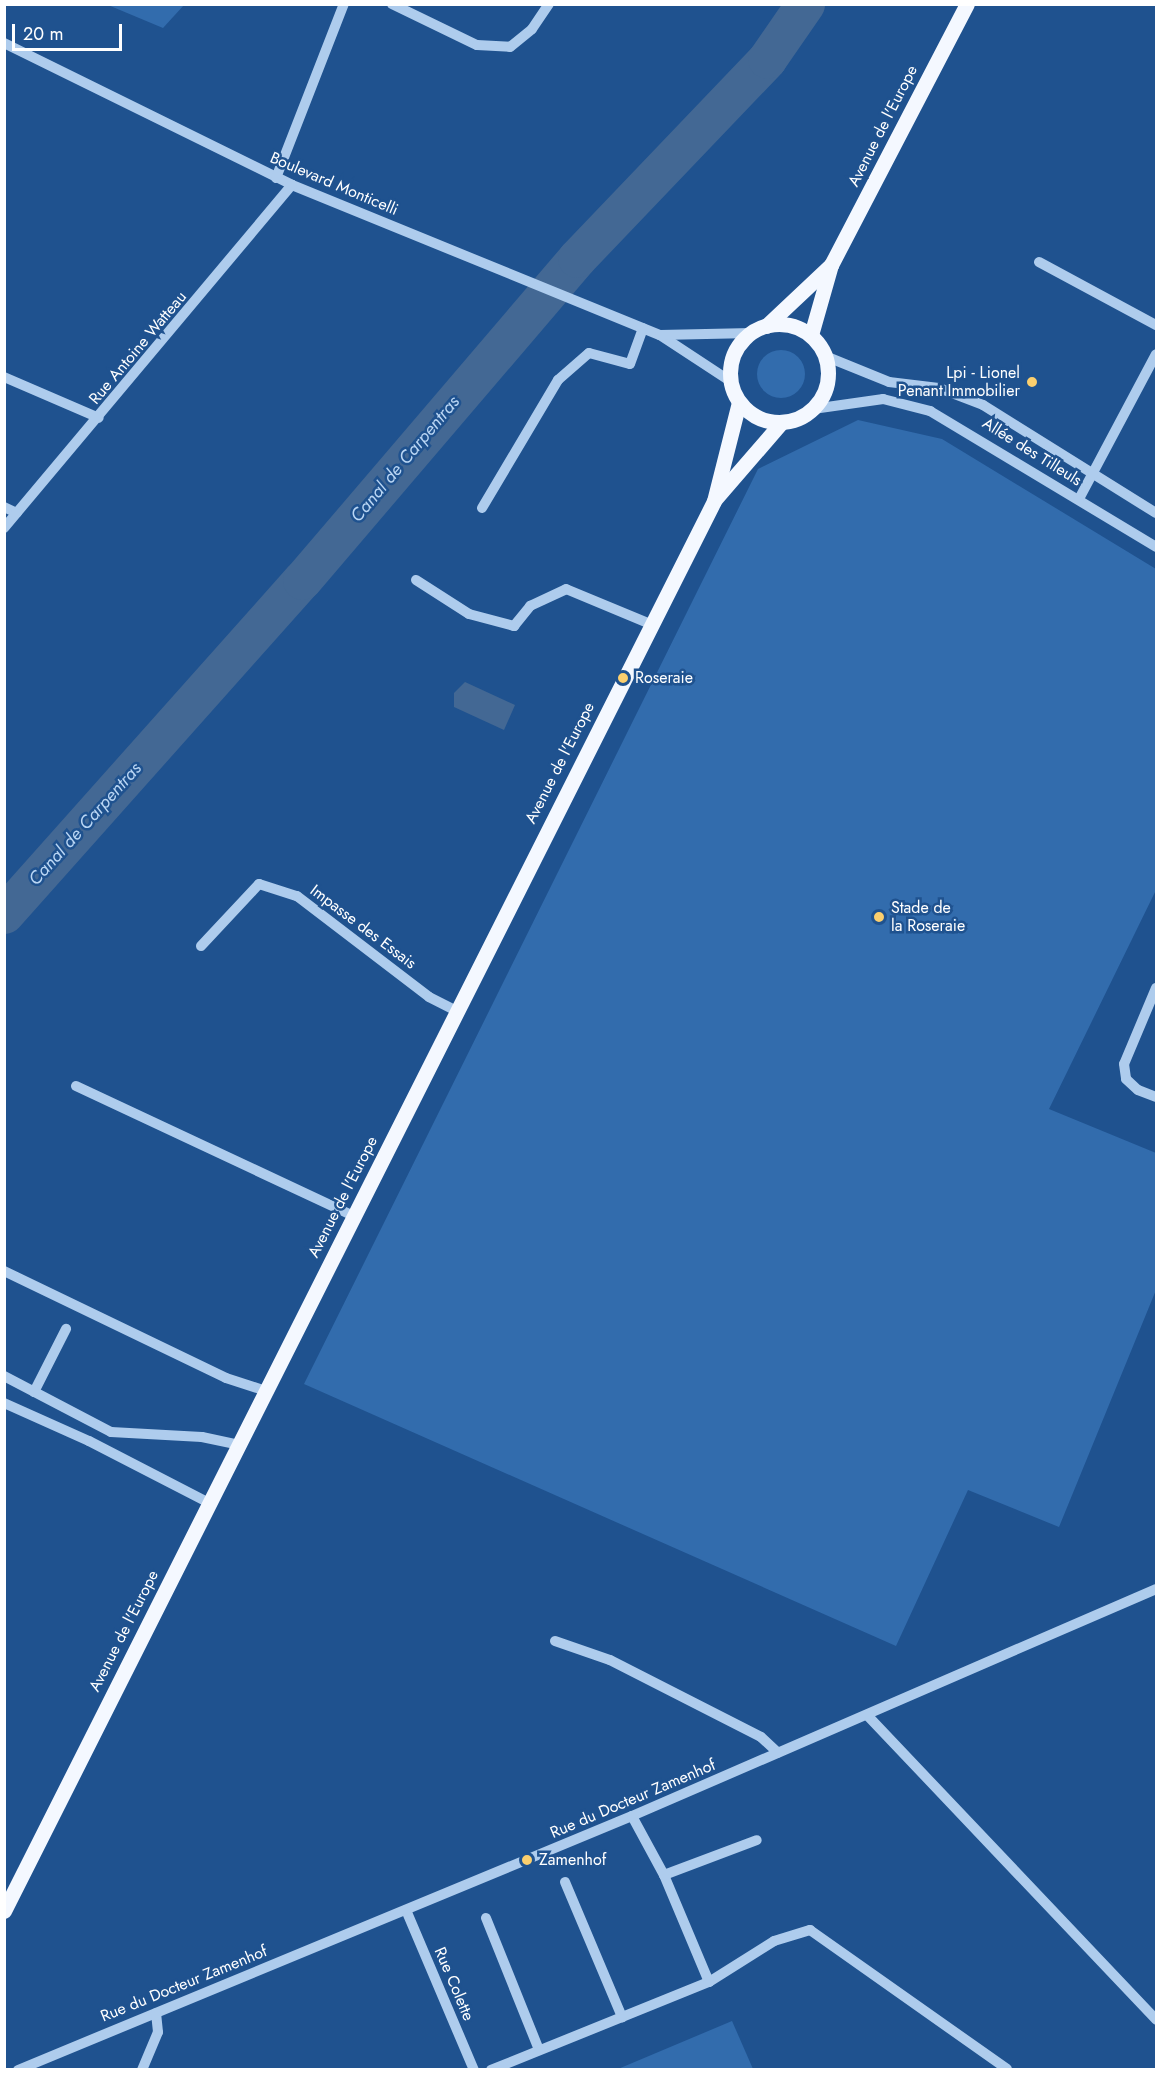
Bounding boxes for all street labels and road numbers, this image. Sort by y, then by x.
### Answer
street label: Avenue de l'Europe [844,62,922,190]
street label: Boulevard Monticelli [267,148,401,220]
street label: Rue Antoine Watteau [85,288,191,408]
street label: Allée des Tilleuls [979,414,1085,490]
street label: Avenue de l'Europe [521,699,599,827]
street label: Impasse des Essais [306,881,420,973]
street label: Avenue de l'Europe [304,1133,382,1261]
street label: Avenue de l'Europe [85,1567,163,1695]
street label: Rue du Docteur Zamenhof [547,1755,719,1843]
street label: Rue du Docteur Zamenhof [98,1942,270,2026]
street label: Rue Colette [430,1944,478,2024]

